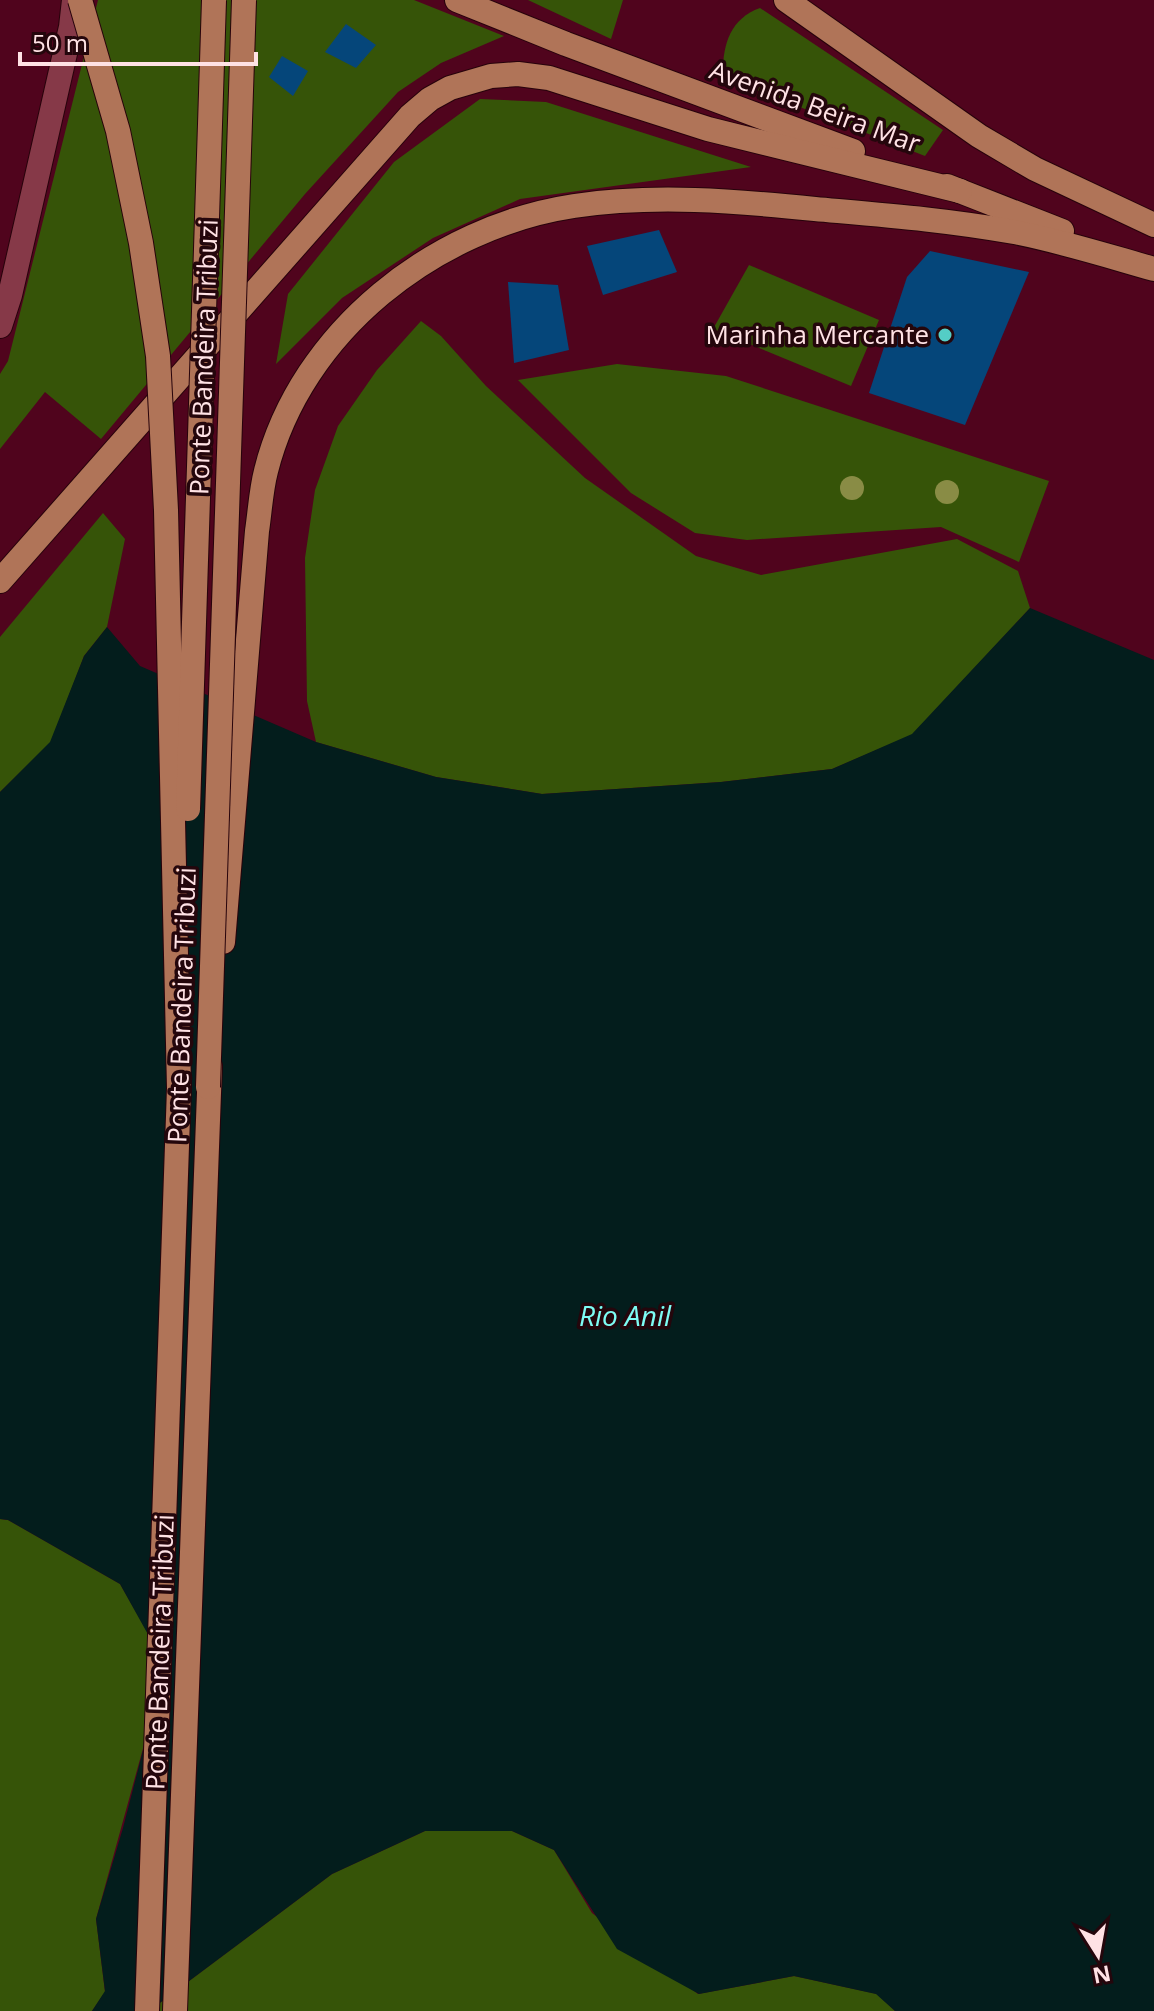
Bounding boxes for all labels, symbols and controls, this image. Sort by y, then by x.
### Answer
scale bar [20,16,256,66]
text: 50 m [32,26,88,59]
street label: Avenida Beira Mar [705,51,926,161]
street label: Ponte Bandeira Tribuzi [180,218,226,496]
place label: Marinha Mercante [706,316,929,352]
marker: Marinha Mercante [936,326,954,344]
street label: Ponte Bandeira Tribuzi [158,866,204,1144]
water label: Rio Anil [579,1296,672,1334]
street label: Ponte Bandeira Tribuzi [136,1513,182,1791]
north arrow [1058,1915,1138,1995]
text: N [1090,1959,1114,1992]

